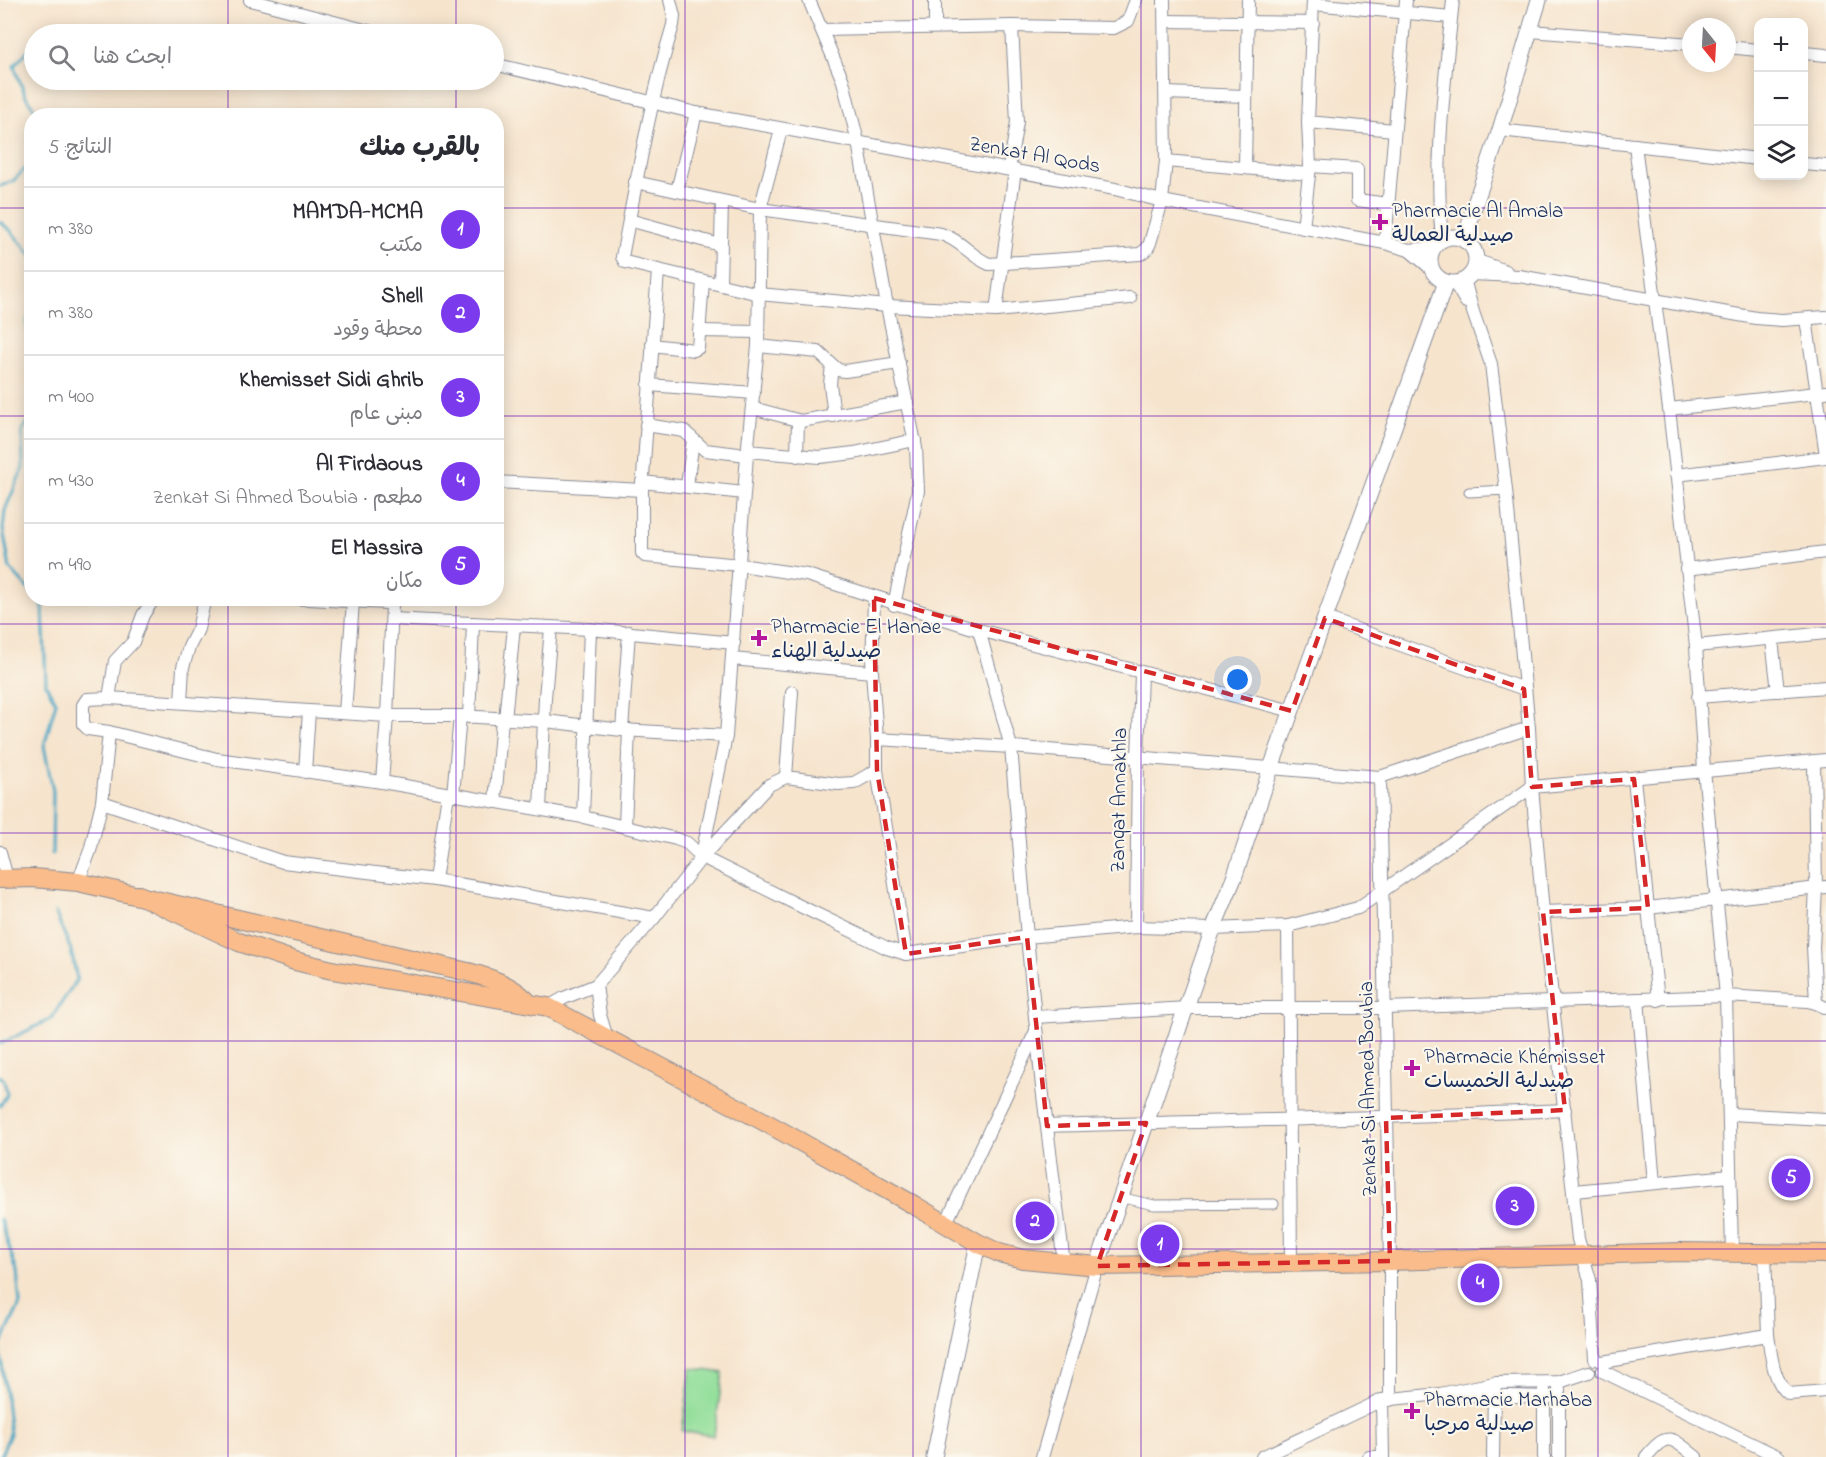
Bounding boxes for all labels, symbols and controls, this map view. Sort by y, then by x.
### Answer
north arrow [1682,18,1736,72]
map controls [1754,18,1808,180]
button: + [1754,18,1808,72]
search box [24,24,504,90]
icon: search [45,41,78,74]
text: ابحث هنا [93,42,172,74]
button: − [1754,72,1808,126]
button: layers [1754,126,1808,180]
text: بالقرب منك [359,130,480,168]
street label: Zenkat Al Qods [966,130,1103,182]
text: النتائج: 5 [48,134,112,163]
text: MAMDA-MCMA [292,197,423,229]
place label: Pharmacie Al Amala صيدلية العمالة [1392,197,1563,251]
text: 380 m [48,215,93,244]
text: 1 [457,215,464,244]
marker: Pharmacie Al Amala صيدلية العمالة [1373,215,1387,229]
text: مكتب [379,232,423,261]
text: Shell [381,281,423,313]
text: 380 m [48,299,93,328]
text: 2 [456,299,465,328]
text: محطة وقود [333,316,423,345]
text: Khemisset Sidi Ghrib [239,365,423,397]
text: 400 m [48,383,94,412]
text: 3 [456,383,465,412]
text: مبنى عام [350,400,423,429]
text: Al Firdaous [316,449,423,481]
text: 430 m [48,467,94,496]
text: 4 [456,467,465,496]
text: مطعم · Zenkat Si Ahmed Boubia [152,484,423,513]
text: El Massira [330,533,423,565]
text: 490 m [48,551,91,580]
text: 5 [455,551,466,580]
text: مكان [386,568,423,597]
place label: Pharmacie El Hanae صيدلية الهناء [771,613,942,667]
marker: Pharmacie El Hanae صيدلية الهناء [752,631,766,645]
your location [1223,665,1252,694]
street label: Zanqat Annakhla [1104,727,1136,873]
street label: Zenkat Si Ahmed Boubia [1352,981,1386,1197]
place label: Pharmacie Khémisset صيدلية الخميسات [1424,1043,1606,1097]
marker: Pharmacie Khémisset صيدلية الخميسات [1405,1061,1419,1075]
pin: 5 [1772,1156,1810,1200]
pin: 3 [1496,1184,1534,1228]
pin: 2 [1016,1198,1054,1244]
pin: 1 [1140,1222,1180,1266]
pin: 4 [1460,1260,1500,1306]
place label: Pharmacie Marhaba صيدلية مرحبا [1424,1386,1592,1440]
marker: Pharmacie Marhaba صيدلية مرحبا [1405,1404,1419,1418]

